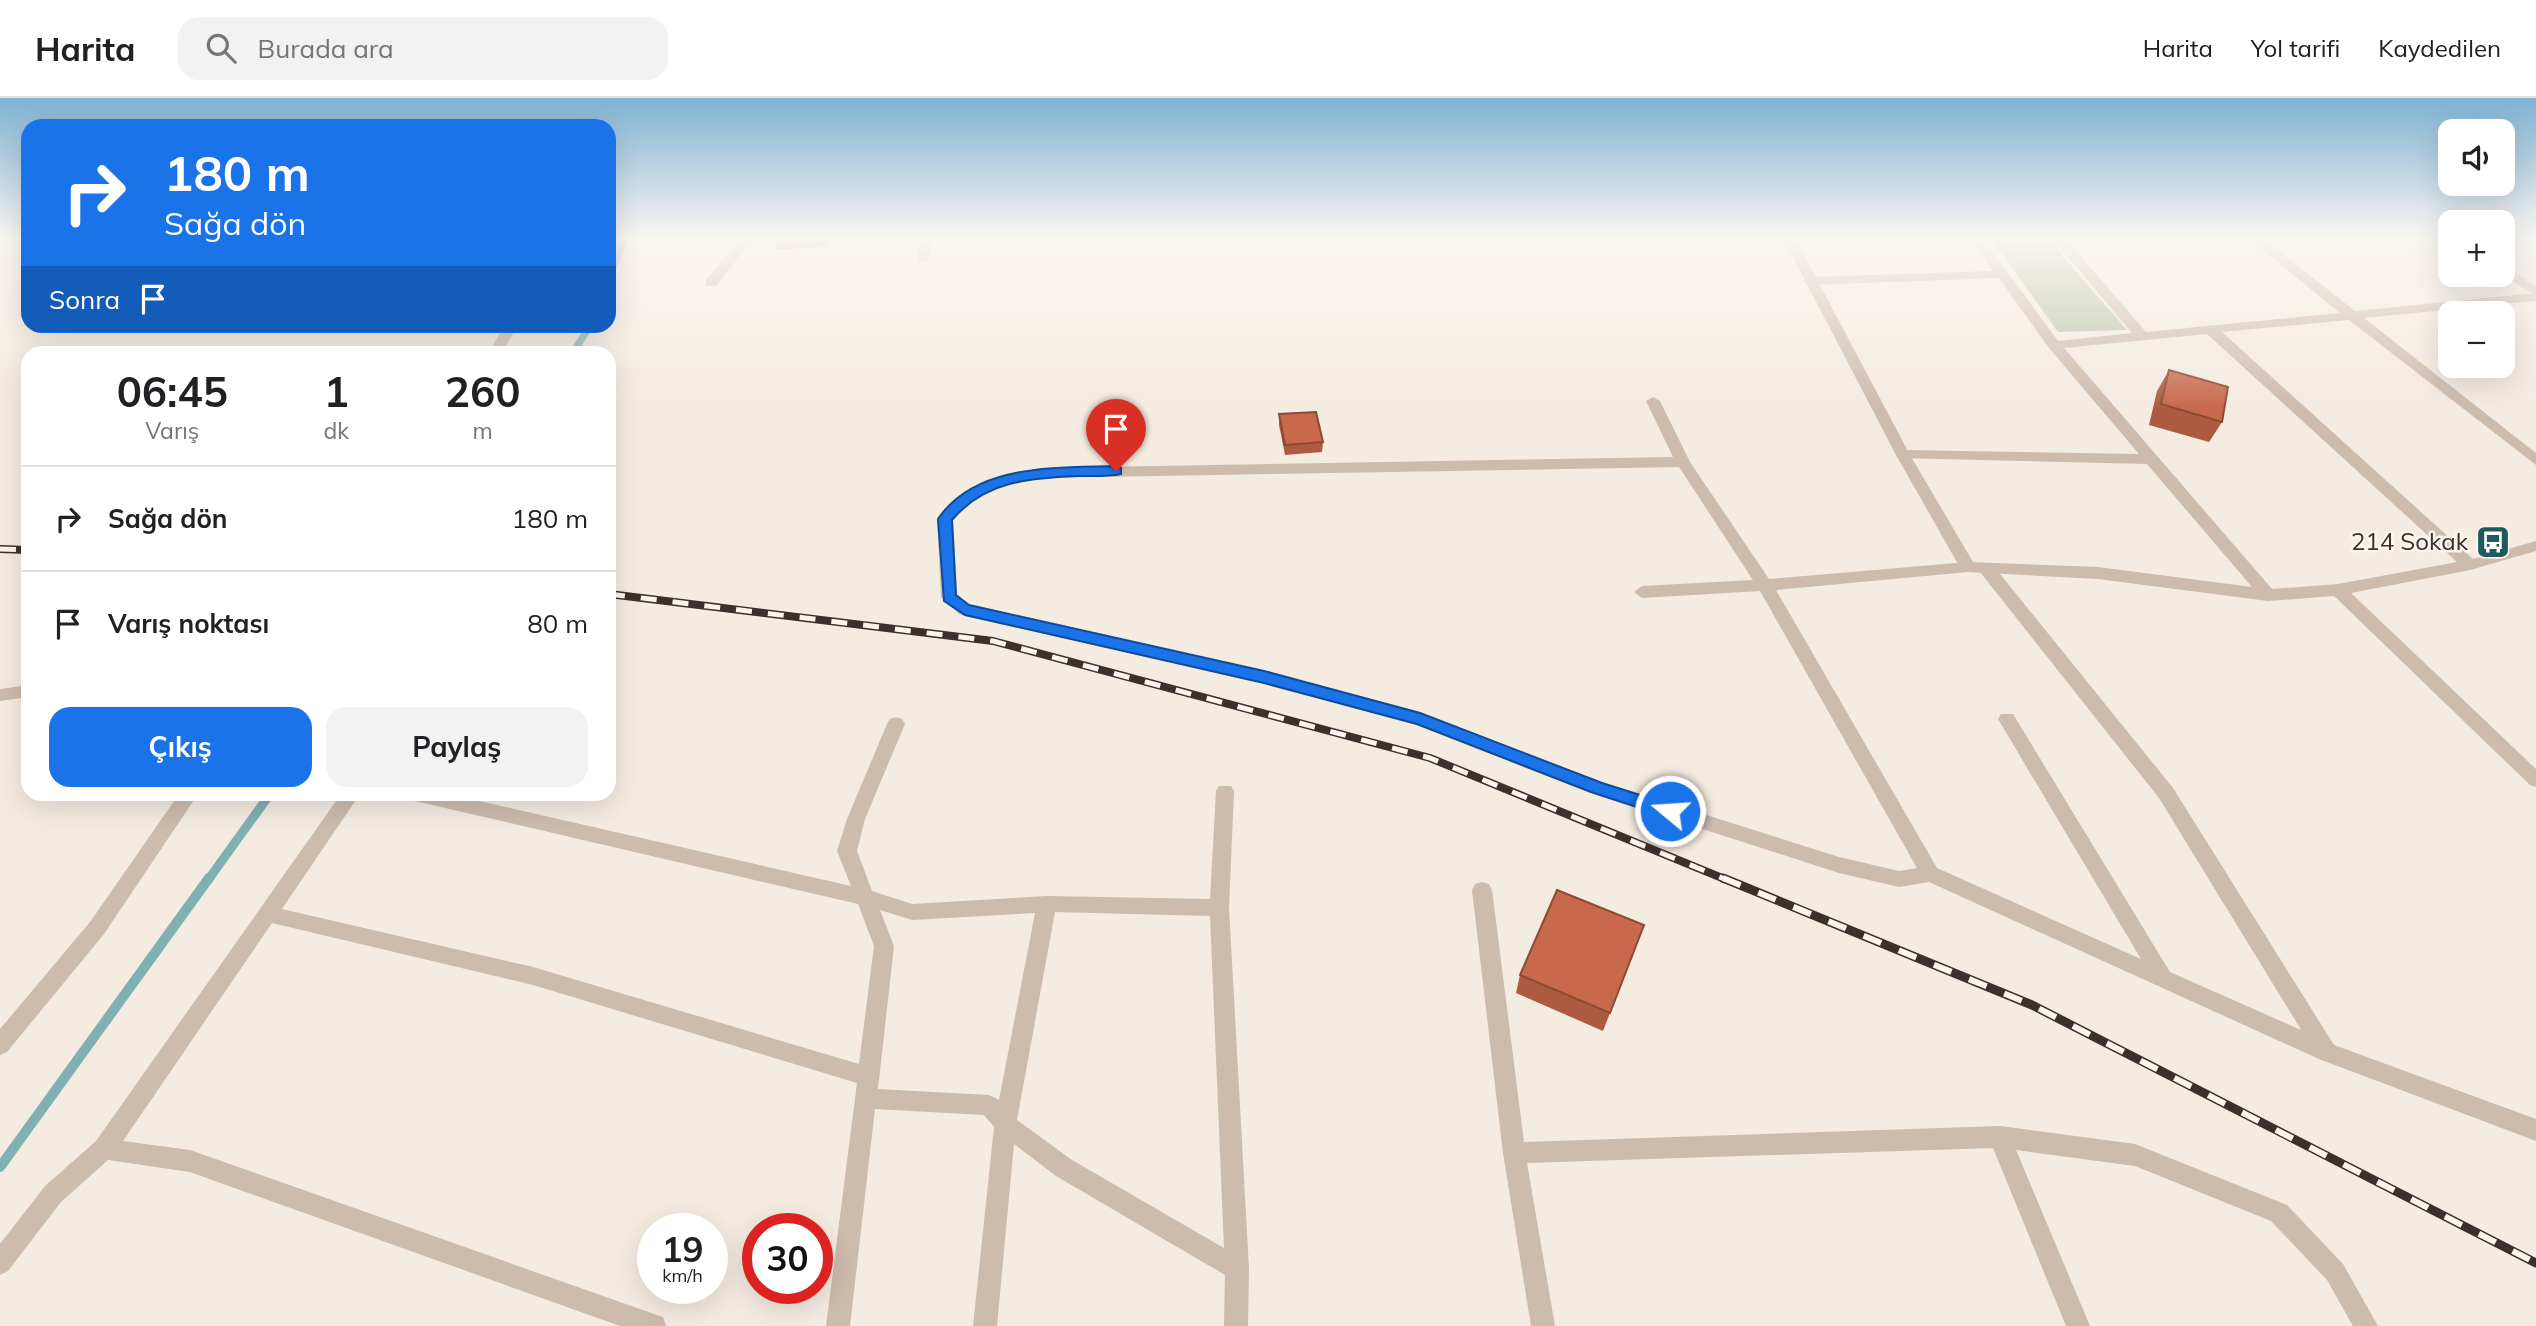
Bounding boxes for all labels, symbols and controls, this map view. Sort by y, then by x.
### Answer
search box [178,17,668,80]
text: Harita [35,28,136,69]
icon: search [202,29,240,67]
text: Burada ara [258,32,394,65]
text: Harita [2143,33,2213,63]
text: Yol tarifi [2251,33,2340,63]
text: Kaydedilen [2378,33,2501,63]
map controls [2438,119,2515,378]
button: sound [2438,119,2515,196]
text: 180 m [164,142,310,203]
icon: right [49,147,140,238]
text: Sağa dön [164,203,306,243]
button: + [2438,210,2515,287]
icon: arrive [134,280,172,318]
text: Sonra [49,283,120,316]
button: − [2438,301,2515,378]
text: 06:45 [117,365,228,418]
text: 1 [324,365,349,418]
text: 260 [445,365,520,418]
pin [1086,399,1146,471]
icon: arrive [1097,410,1135,448]
text: Varış [145,416,199,445]
text: dk [323,416,349,445]
text: m [472,416,493,445]
icon: right [49,500,87,538]
text: Sağa dön [108,502,228,535]
text: 180 m [512,502,588,535]
bus stop icon: 214 Sokak [2474,523,2512,561]
place label: 214 Sokak [2351,526,2469,556]
icon: arrive [49,605,87,643]
text: Varış noktası [108,607,269,640]
text: 80 m [527,607,588,640]
button: Çıkış [49,707,312,787]
button: Paylaş [326,707,588,787]
position arrow [1633,774,1707,848]
speed limit sign: 30 [742,1213,833,1304]
text: 19 [661,1227,704,1271]
text: km/h [662,1264,703,1287]

